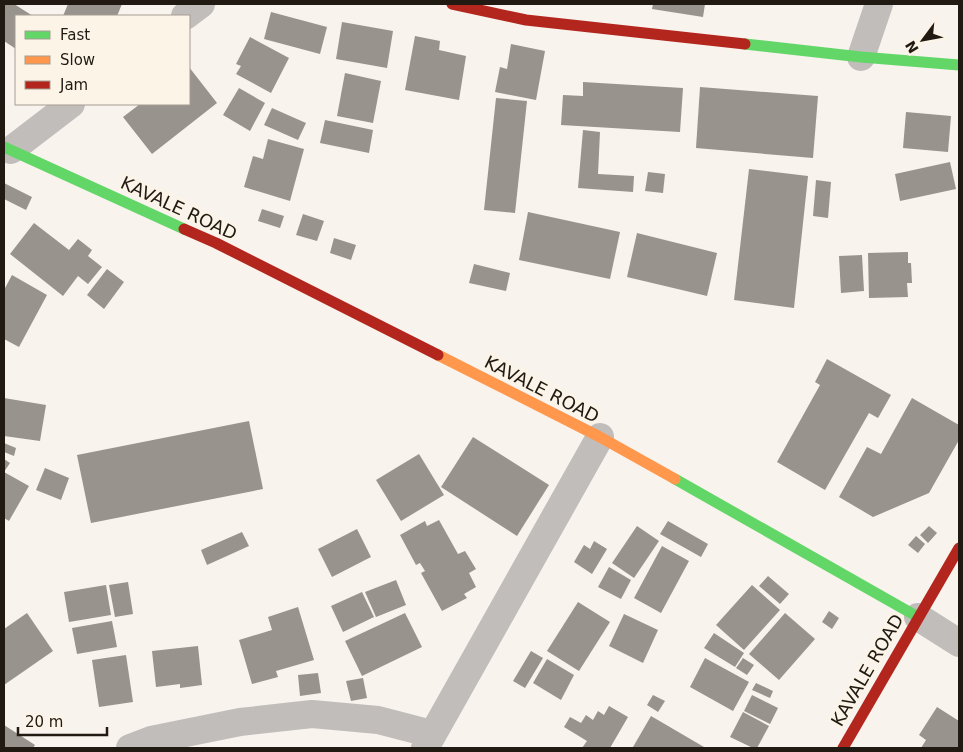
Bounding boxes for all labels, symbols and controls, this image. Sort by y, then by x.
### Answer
legend [15,15,190,105]
north arrow [898,15,948,65]
text: Fast [60,26,90,44]
text: N [902,38,922,56]
text: Slow [60,51,95,69]
text: Jam [59,76,88,94]
street label: KAVALE ROAD [118,172,240,244]
street label: KAVALE ROAD [481,351,603,427]
street label: KAVALE ROAD [826,610,908,730]
scale bar [18,704,106,736]
text: 20 m [25,713,63,731]

